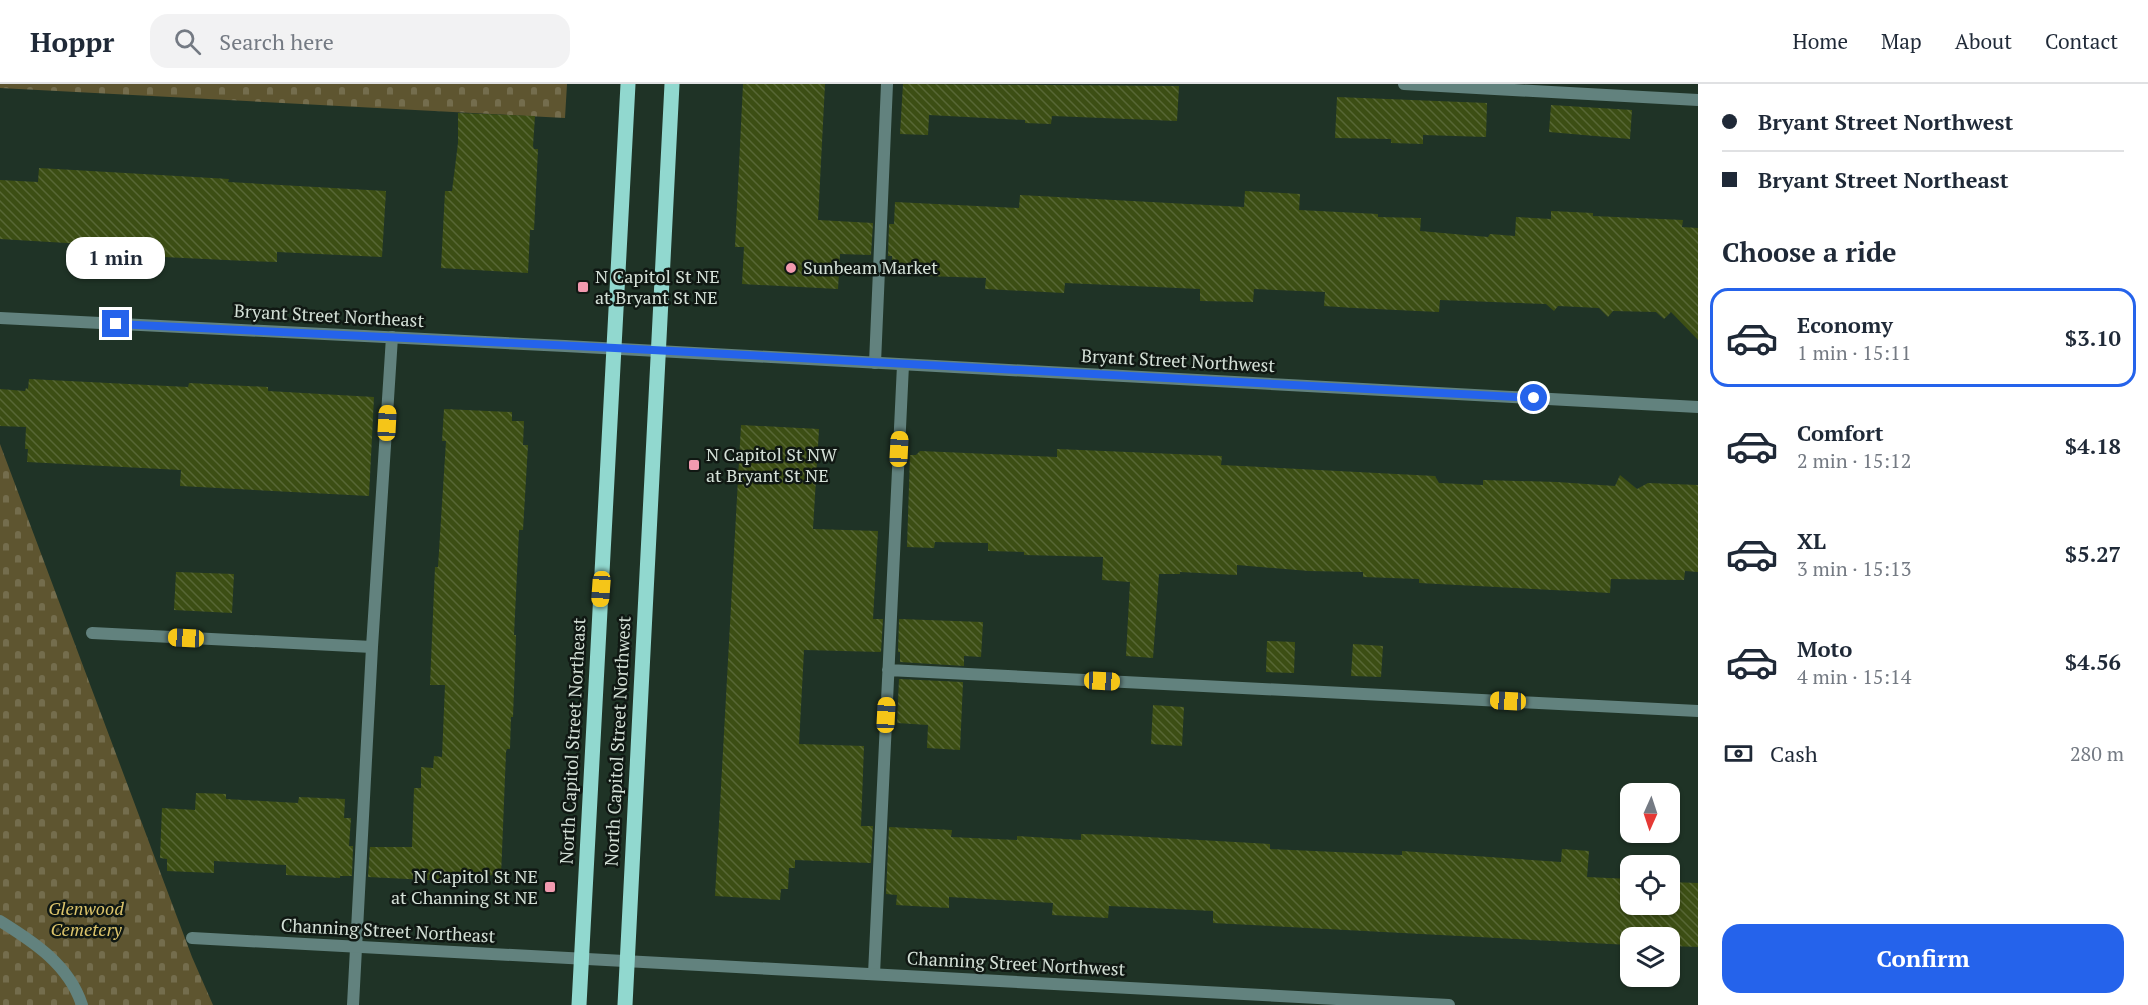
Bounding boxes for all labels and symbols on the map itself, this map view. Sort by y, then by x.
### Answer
callout: 1 min [66,237,166,279]
place label: Sunbeam Market [803,255,938,279]
marker: Sunbeam Market [784,261,798,275]
place label: N Capitol St NE at Bryant St NE [595,264,720,309]
marker: N Capitol St NE at Bryant St NE [576,280,590,294]
street label: Bryant Street Northeast [233,298,425,332]
route end [102,310,129,337]
street label: Bryant Street Northwest [1080,343,1276,377]
route start [1520,384,1547,411]
car [377,405,397,441]
car [889,431,909,467]
place label: N Capitol St NW at Bryant St NE [706,442,837,487]
marker: N Capitol St NW at Bryant St NE [687,458,701,472]
car [591,570,611,608]
street label: North Capitol Street Northwest [598,615,636,867]
street label: North Capitol Street Northeast [554,617,590,865]
car [168,628,204,648]
car [1084,671,1120,691]
car [1490,691,1526,711]
car [876,697,896,733]
north arrow [1620,783,1680,843]
place label: N Capitol St NE at Channing St NE [391,864,538,909]
marker: N Capitol St NE at Channing St NE [543,880,557,894]
park label: Glenwood Cemetery [48,896,124,941]
street label: Channing Street Northeast [280,912,496,948]
street label: Channing Street Northwest [906,945,1126,981]

